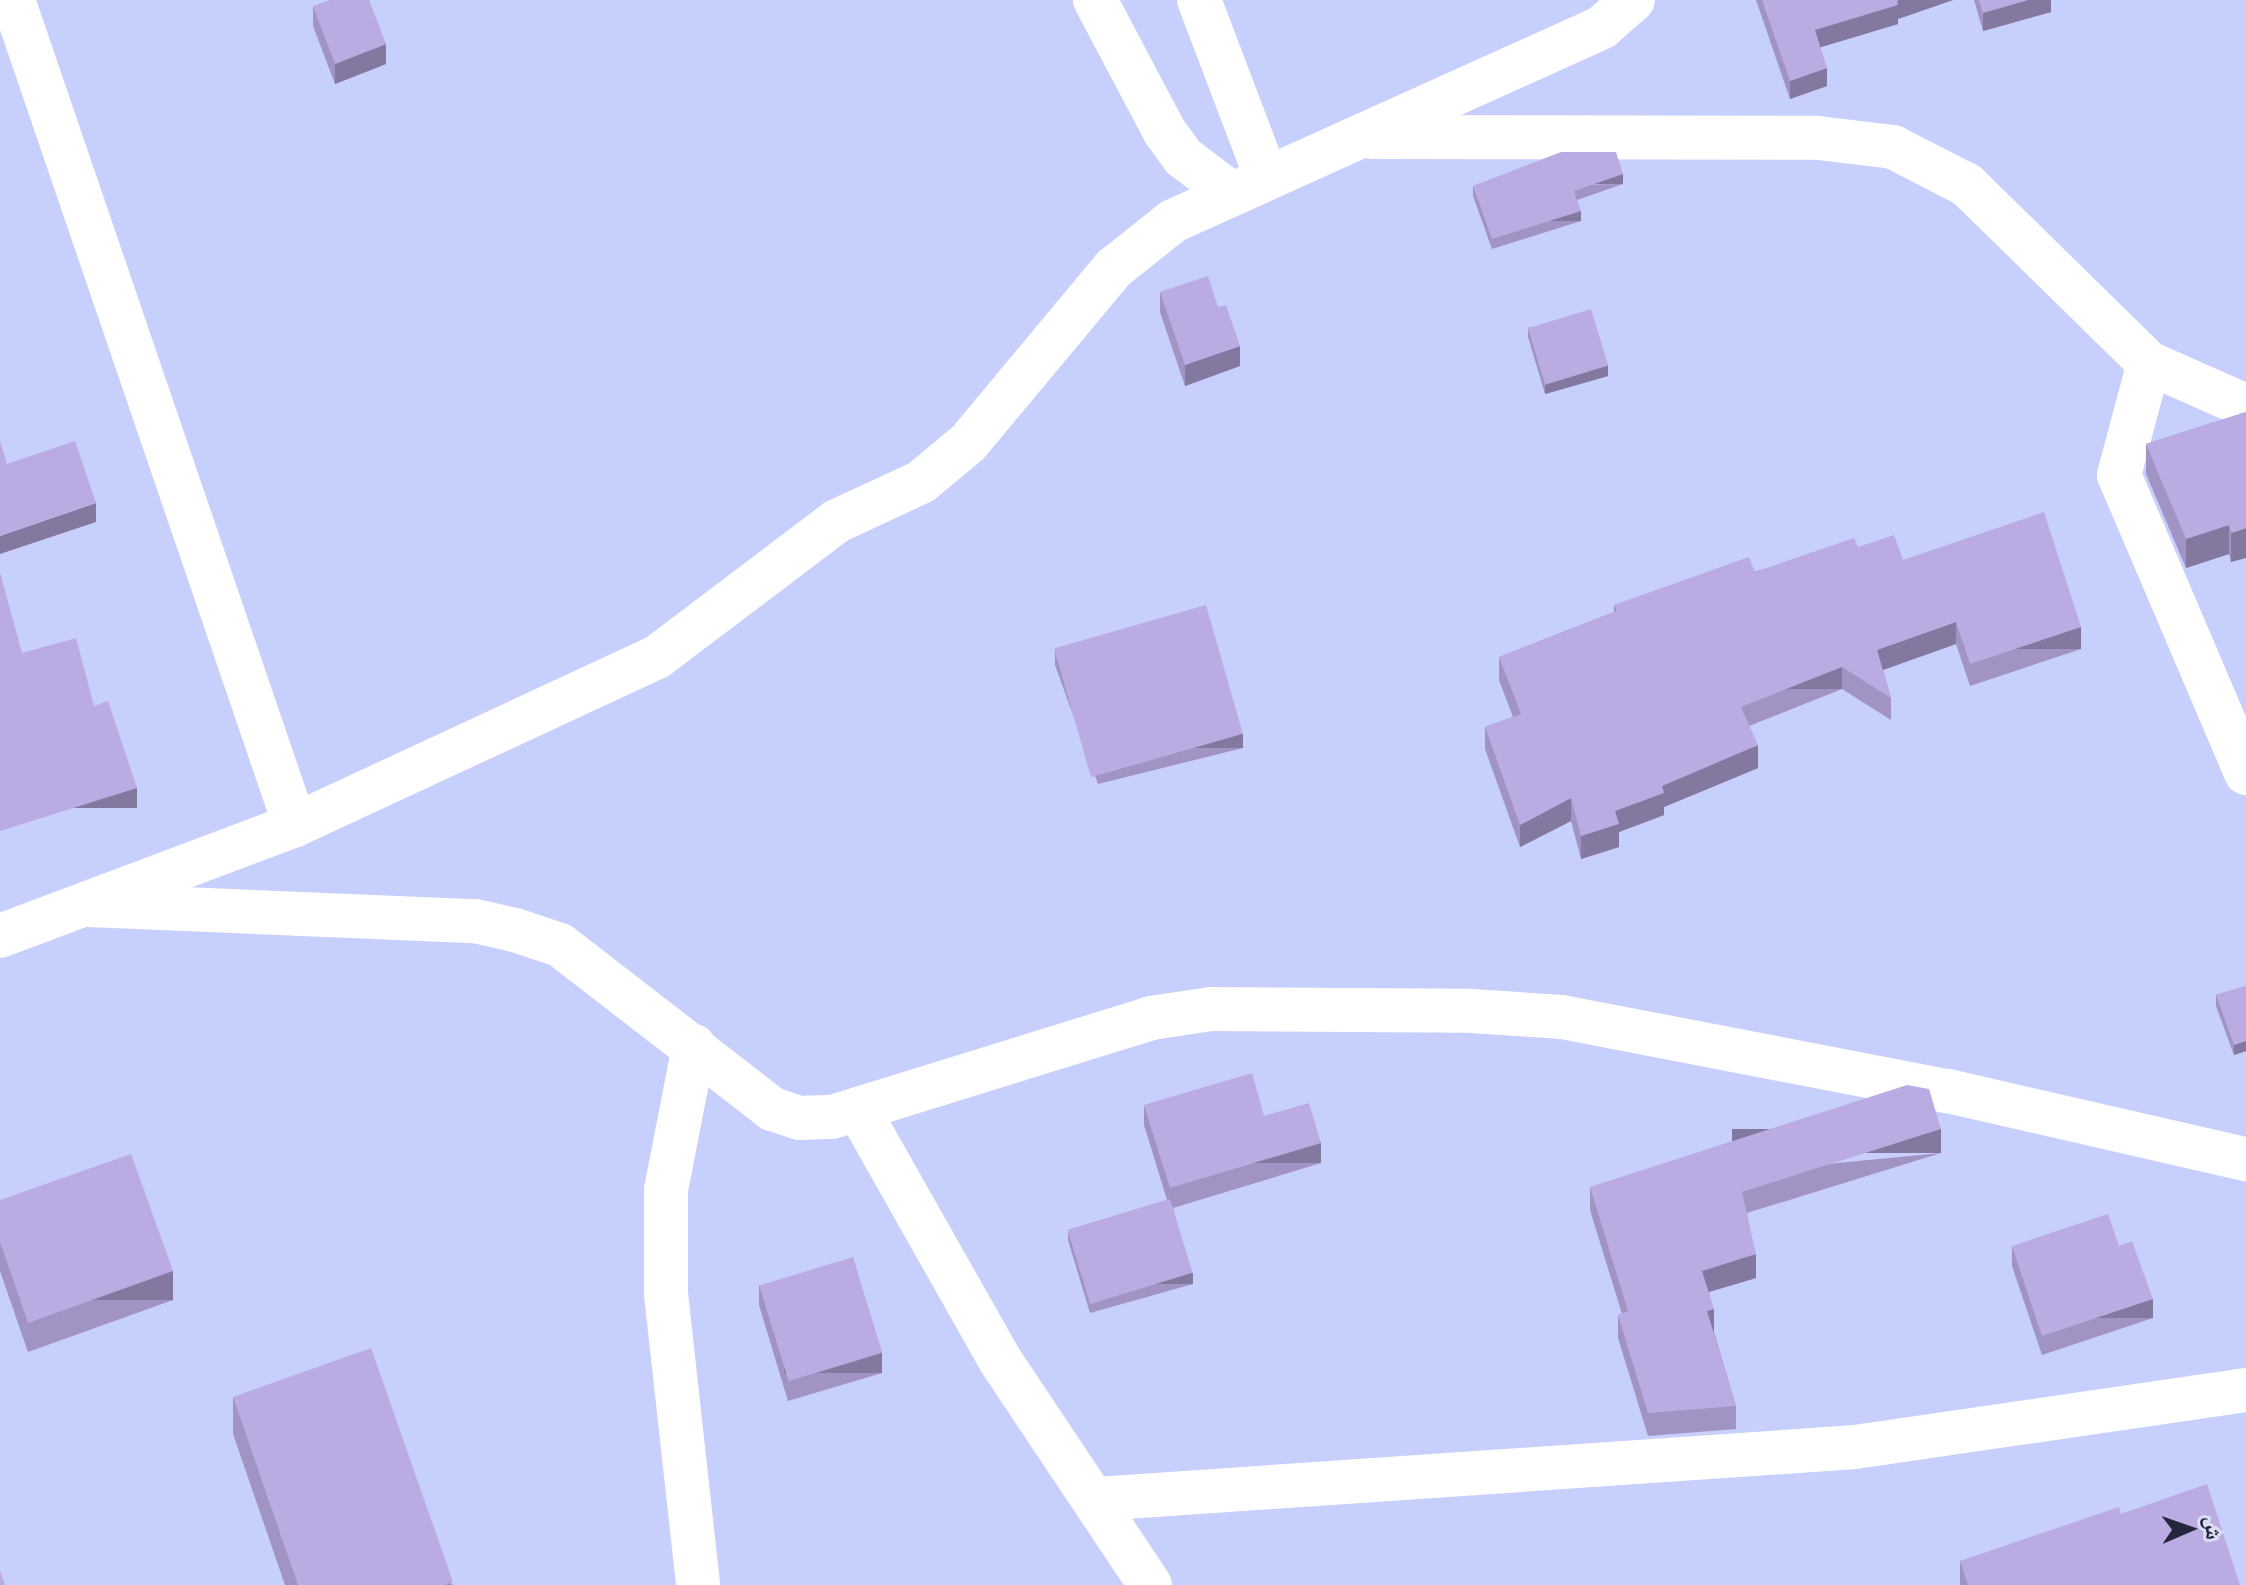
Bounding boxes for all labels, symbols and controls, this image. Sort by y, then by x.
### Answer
north arrow [2150,1489,2230,1569]
text: ش [2201,1516,2227,1540]

